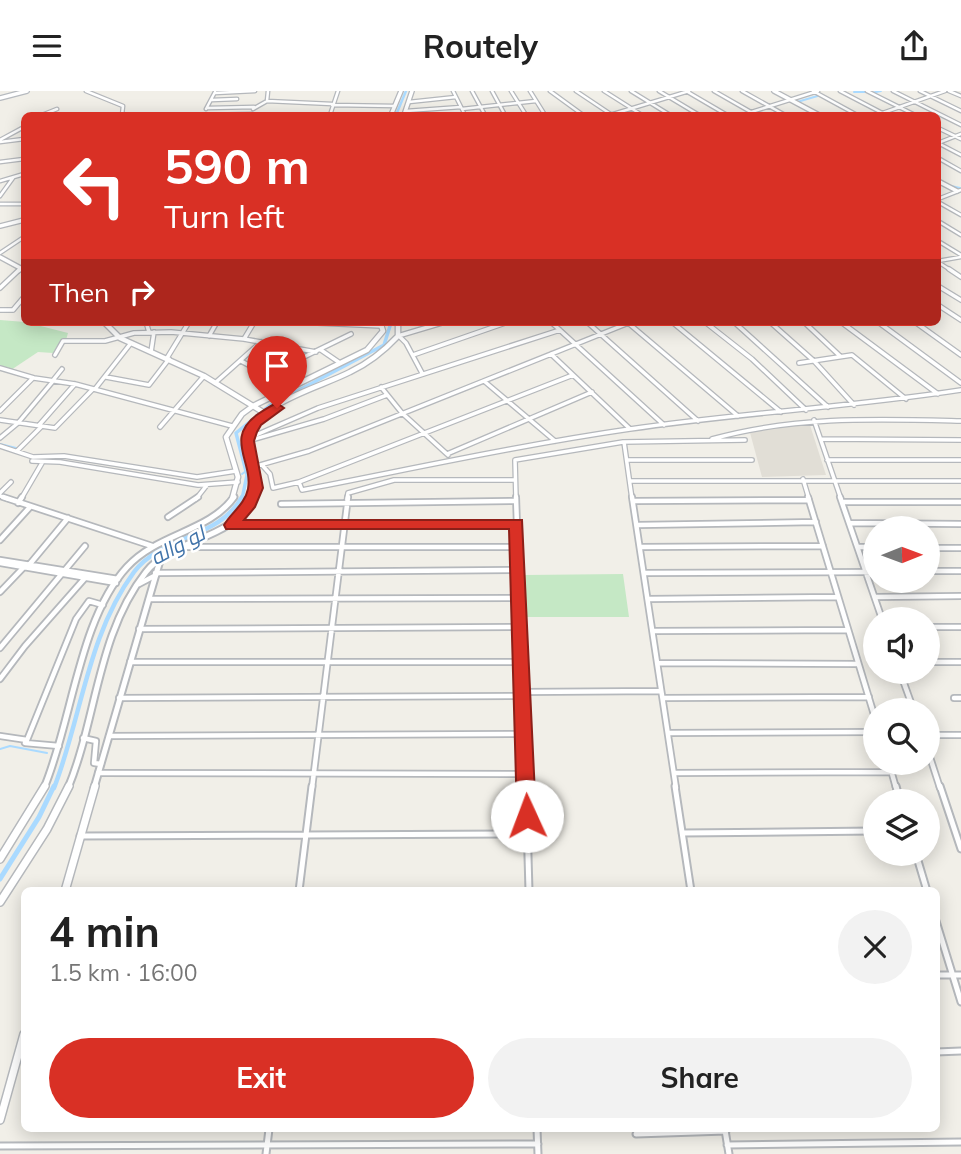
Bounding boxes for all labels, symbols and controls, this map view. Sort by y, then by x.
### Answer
text: Routely [423,26,538,66]
icon: menu [28,27,66,65]
icon: share [895,27,933,65]
text: 590 m [164,135,310,196]
icon: left [49,140,140,231]
text: Turn left [164,196,284,236]
icon: right [123,273,161,311]
text: Then [49,276,109,309]
pin [247,336,307,408]
icon: arrive [258,347,296,385]
north arrow [863,516,940,593]
map controls [863,516,940,866]
water label: لو واله [145,519,211,570]
button: sound [863,607,940,684]
button: search [863,698,940,775]
position arrow [490,779,564,853]
button: layers [863,789,940,866]
text: 4 min [49,905,160,958]
button: close [838,910,912,984]
text: 1.5 km · 16:00 [49,958,198,987]
button: Exit [49,1038,474,1118]
button: Share [488,1038,912,1118]

